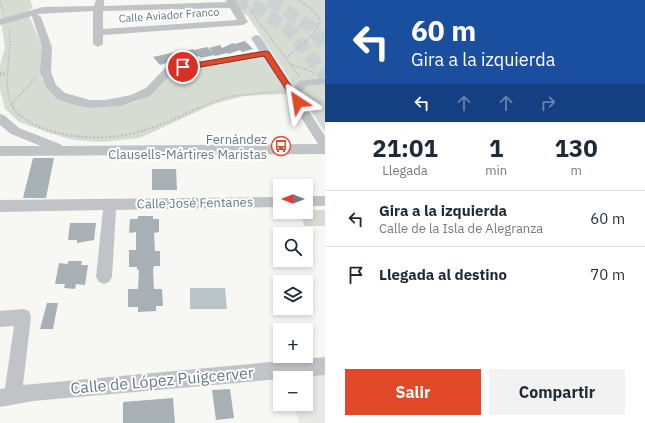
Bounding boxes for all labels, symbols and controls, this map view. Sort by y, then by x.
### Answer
street label: Calle Aviador Franco [118,4,220,26]
text: 60 m [411,12,476,49]
icon: left [345,16,397,68]
text: Gira a la izquierda [411,48,555,71]
pin [166,50,200,84]
icon: arrive [172,56,194,78]
position arrow [277,81,319,123]
icon: left [411,92,433,114]
icon: ahead [453,92,475,114]
icon: ahead [495,92,517,114]
icon: right [537,92,559,114]
place label: Fernández Clausells-Mártires Maristas [108,131,267,163]
text: 21:01 [372,132,438,164]
text: 1 [489,132,503,164]
text: 130 [554,132,598,164]
bus stop icon: Fernández Clausells-Mártires Maristas [270,135,292,157]
text: Llegada [382,162,428,179]
text: min [485,162,507,179]
text: m [570,162,582,179]
north arrow [273,179,313,219]
map controls [273,179,313,411]
street label: Calle José Fentanes [137,193,253,213]
text: Gira a la izquierda [379,201,507,220]
icon: left [345,208,367,230]
text: 60 m [590,209,625,228]
text: Calle de la Isla de Alegranza [379,220,543,237]
button: search [273,227,313,267]
icon: arrive [345,264,367,286]
text: Llegada al destino [379,265,507,284]
text: 70 m [590,265,625,284]
button: layers [273,275,313,315]
button: + [273,323,313,363]
street label: Calle de López Puigcerver [70,362,255,398]
button: Salir [345,369,481,415]
button: Compartir [489,369,625,415]
button: − [273,371,313,411]

